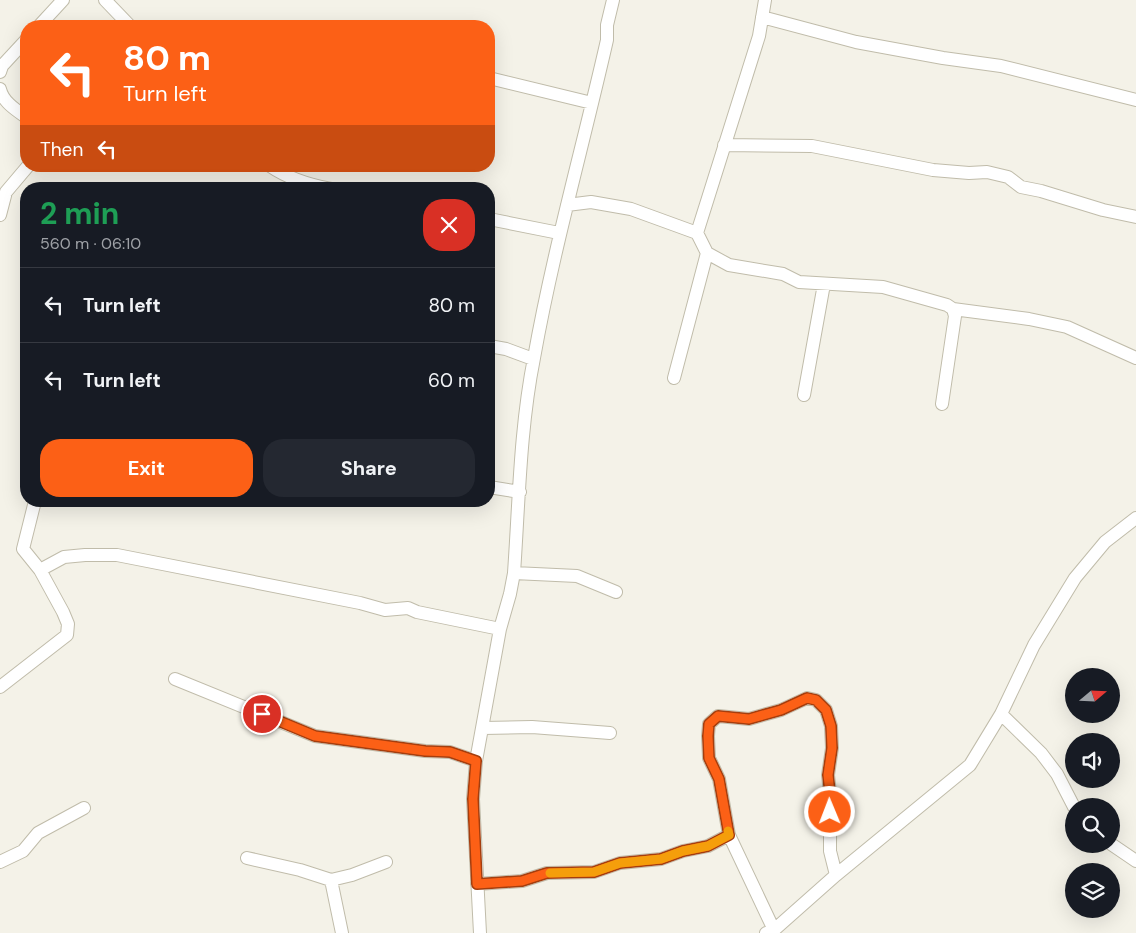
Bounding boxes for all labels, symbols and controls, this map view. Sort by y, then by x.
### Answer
text: 80 m [123,35,211,81]
icon: left [40,40,105,105]
text: Turn left [123,79,207,108]
icon: left [93,135,121,163]
text: Then [40,137,83,162]
text: 2 min [40,194,119,233]
button: close [423,199,475,251]
text: 560 m · 06:10 [40,233,141,254]
icon: left [40,291,68,319]
text: Turn left [83,293,161,318]
text: 80 m [428,293,475,318]
icon: left [40,366,68,394]
text: Turn left [83,368,161,393]
text: 60 m [428,368,475,393]
button: Exit [40,439,253,497]
button: Share [263,439,475,497]
north arrow [1065,668,1120,722]
map controls [1065,668,1120,918]
pin [241,693,283,735]
icon: arrive [248,700,276,728]
button: sound [1065,733,1120,788]
position arrow [803,785,855,837]
button: search [1065,798,1120,853]
button: layers [1065,863,1120,918]

